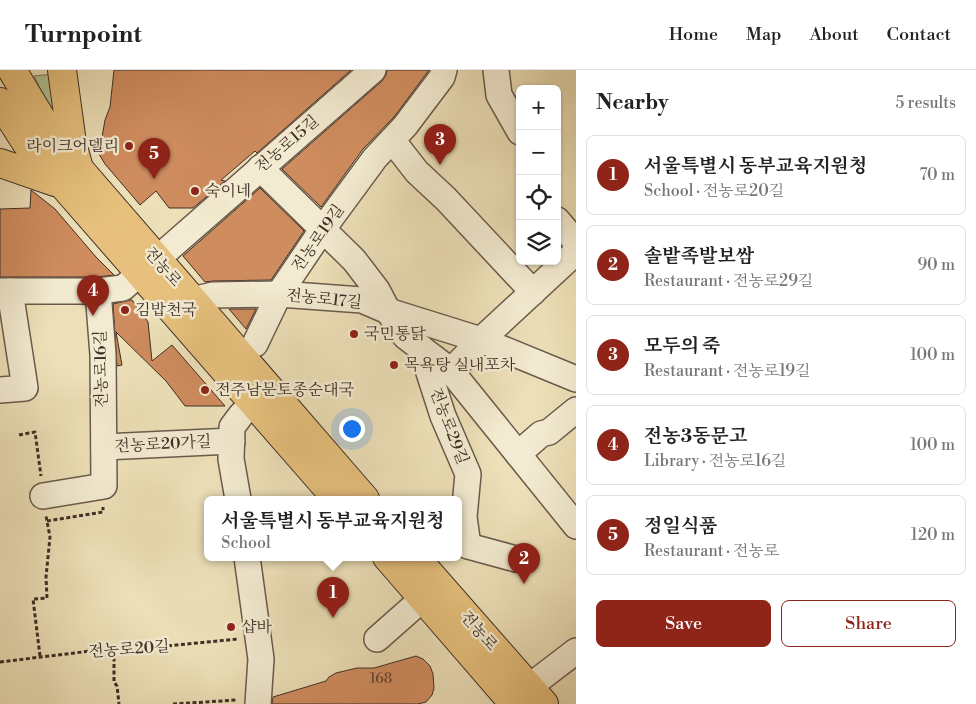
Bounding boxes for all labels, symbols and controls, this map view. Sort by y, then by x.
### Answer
text: Turnpoint [25,20,142,50]
text: Home [669,23,718,46]
text: Map [746,23,782,46]
text: About [810,23,859,46]
text: Contact [887,23,951,46]
map controls [516,85,561,265]
button: + [516,85,561,130]
text: Nearby [596,90,669,116]
text: 5 results [895,93,956,113]
street label: 전농로15길 [251,111,323,177]
pin: 3 [424,124,456,165]
button: − [516,130,561,175]
place label: 라이크어델리 [26,136,119,156]
pin: 5 [138,138,170,179]
marker: 라이크어델리 [123,140,135,152]
text: 서울특별시 동부교육지원청 [644,154,867,178]
text: 1 [609,165,617,185]
text: 70 m [919,165,955,185]
button: locate [516,175,561,220]
place label: 숙이네 [205,181,251,201]
text: School · 전농로20길 [644,181,784,201]
marker: 숙이네 [189,185,201,197]
street label: 전농로19길 [287,200,349,276]
button: layers [516,220,561,265]
street label: 전농로 [140,243,186,291]
text: 솔밭족발보쌈 [644,244,754,268]
text: 2 [608,255,618,275]
text: 90 m [917,255,955,275]
text: Restaurant · 전농로29길 [644,271,813,291]
pin: 4 [77,275,109,316]
street label: 전농로17길 [285,285,363,313]
place label: 김밥천국 [135,300,197,320]
marker: 김밥천국 [119,304,131,316]
place label: 국민통닭 [364,324,426,344]
marker: 국민통닭 [348,328,360,340]
street label: 전농로16길 [90,330,112,408]
text: 모두의 죽 [644,334,720,358]
text: 3 [608,345,618,365]
text: 100 m [910,345,955,365]
place label: 목욕탕 실내포차 [404,355,516,375]
marker: 목욕탕 실내포차 [388,359,400,371]
text: Restaurant · 전농로19길 [644,361,811,381]
place label: 전주남문토종순대국 [215,380,355,400]
marker: 전주남문토종순대국 [199,384,211,396]
street label: 전농로29길 [425,385,473,467]
your location [339,416,365,442]
text: 전농3동문고 [644,424,747,448]
street label: 전농로20가길 [114,431,212,457]
text: 4 [608,435,618,455]
text: 100 m [910,435,955,455]
text: Library · 전농로16길 [644,451,786,471]
popup [204,496,462,561]
text: 서울특별시 동부교육지원청 [221,509,445,533]
text: 정일식품 [644,514,717,538]
text: 5 [608,525,618,545]
text: 120 m [911,525,955,545]
text: School [221,533,271,553]
text: Restaurant · 전농로 [644,541,779,561]
pin: 2 [508,543,540,584]
pin: 1 [317,577,349,618]
button: Save [596,600,771,647]
button: Share [781,600,956,647]
street label: 전농로 [456,607,502,655]
place label: 샵바 [241,617,272,637]
marker: 샵바 [225,621,237,633]
street label: 전농로20길 [88,636,170,662]
house number: 168 [370,670,392,688]

